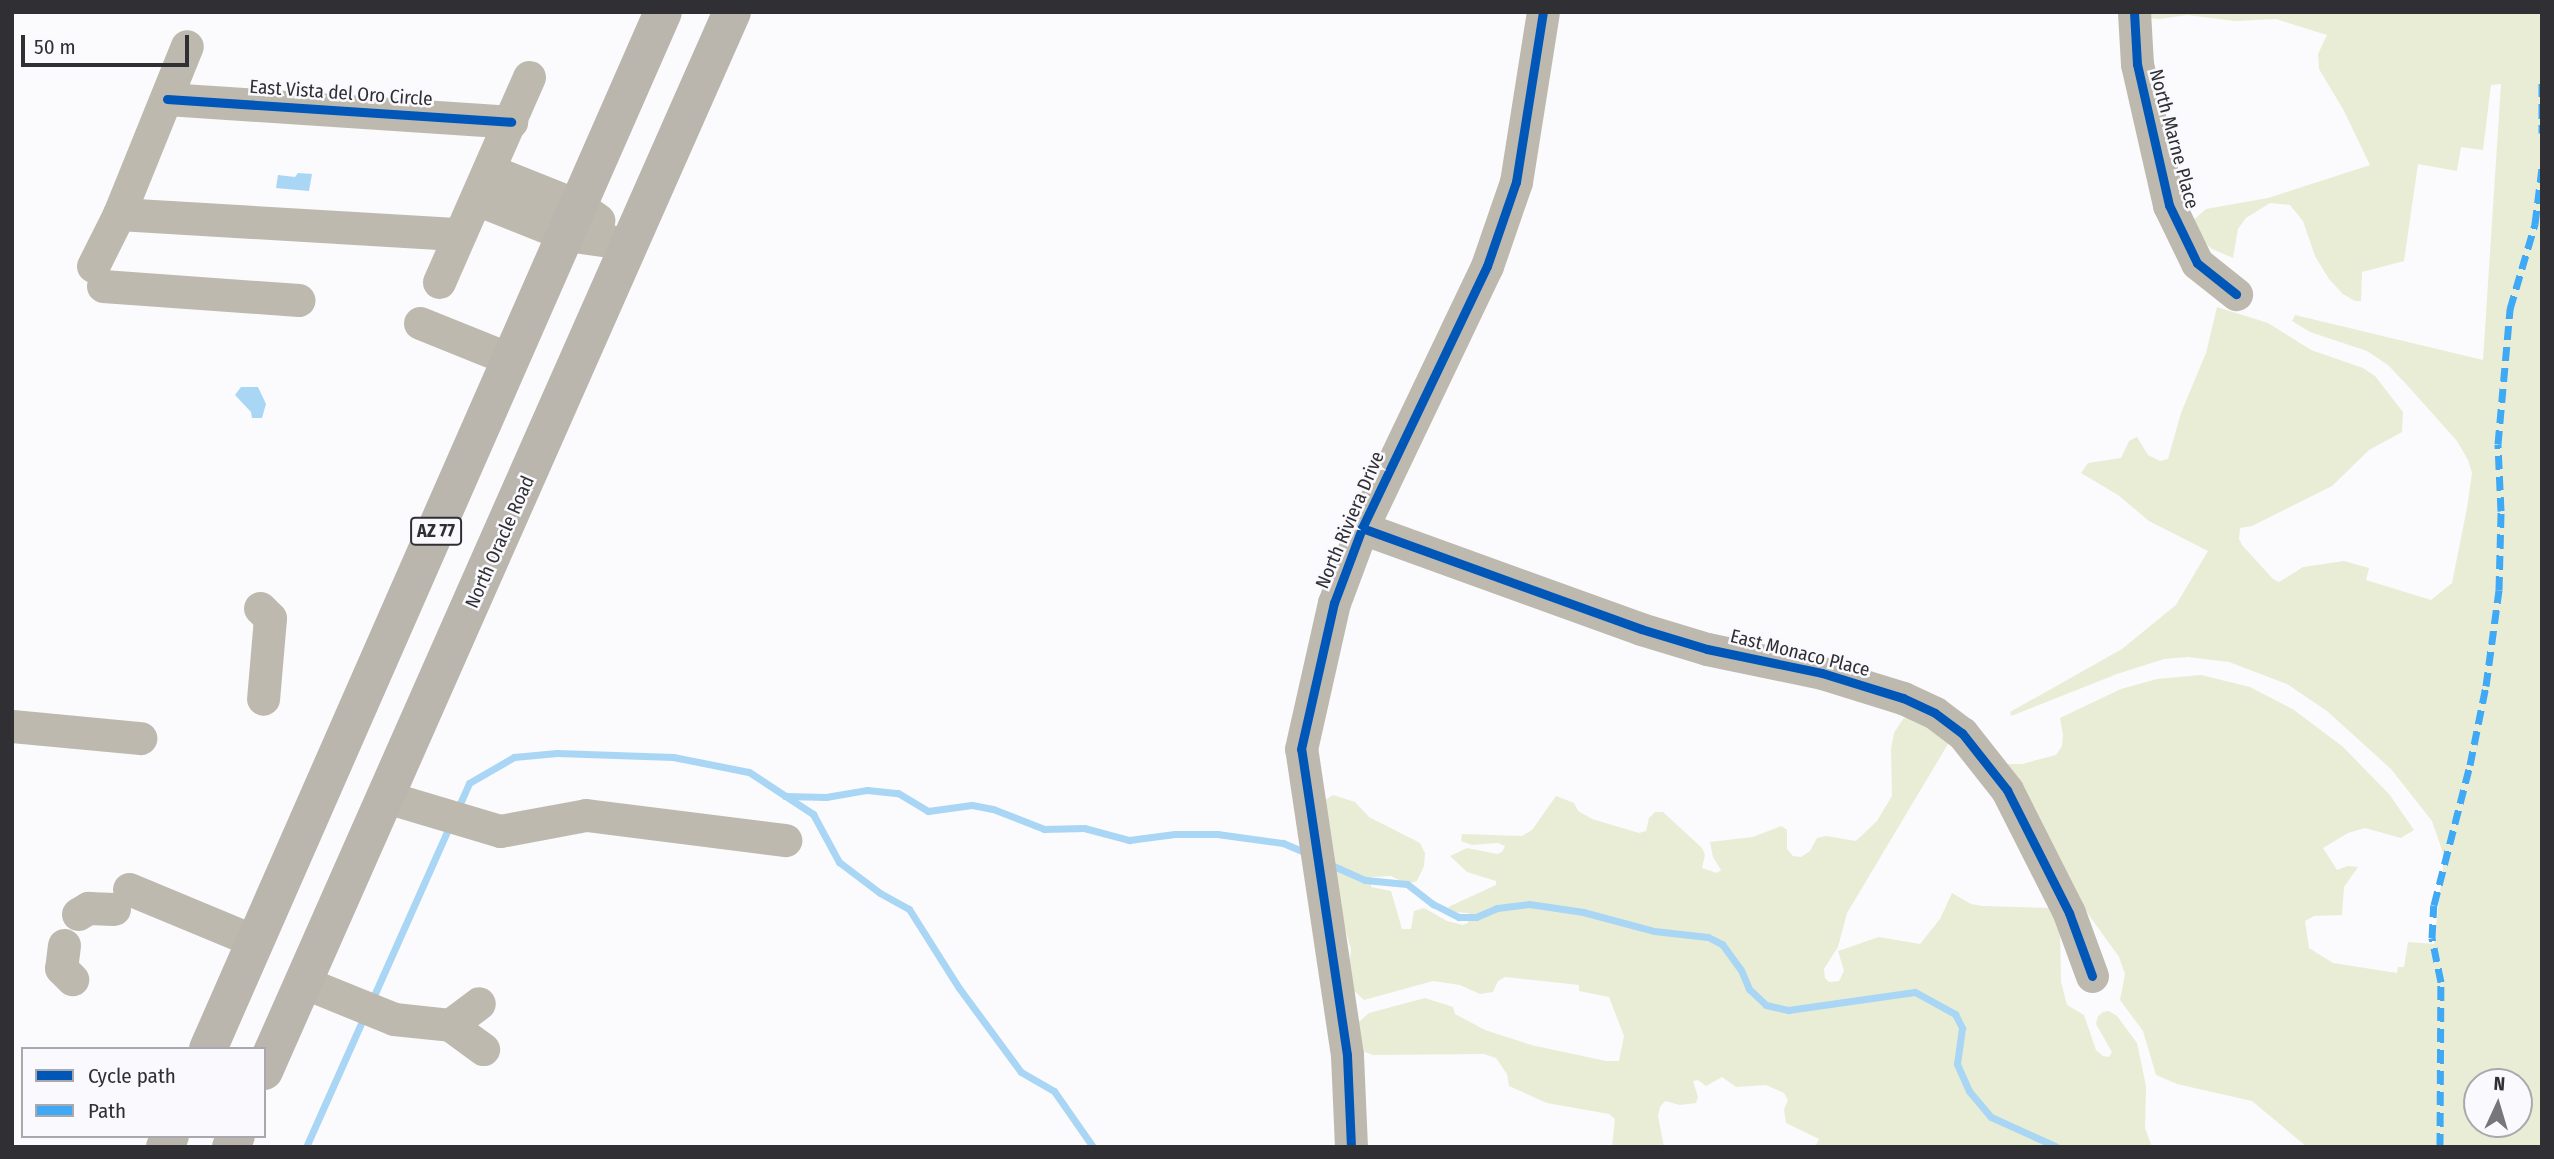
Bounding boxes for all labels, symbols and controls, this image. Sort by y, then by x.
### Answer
scale bar [24,21,192,65]
text: 50 m [34,34,76,60]
street label: North Marne Place [2144,67,2204,211]
street label: East Vista del Oro Circle [249,75,433,111]
street label: North Riviera Drive [1311,448,1389,592]
street label: North Oracle Road [461,472,539,612]
road number: AZ 77 [410,516,462,546]
street label: East Monaco Place [1728,625,1872,681]
legend [21,1047,266,1138]
text: Cycle path [88,1063,176,1089]
north arrow [2463,1068,2533,1138]
text: N [2493,1072,2506,1095]
text: Path [88,1098,126,1124]

